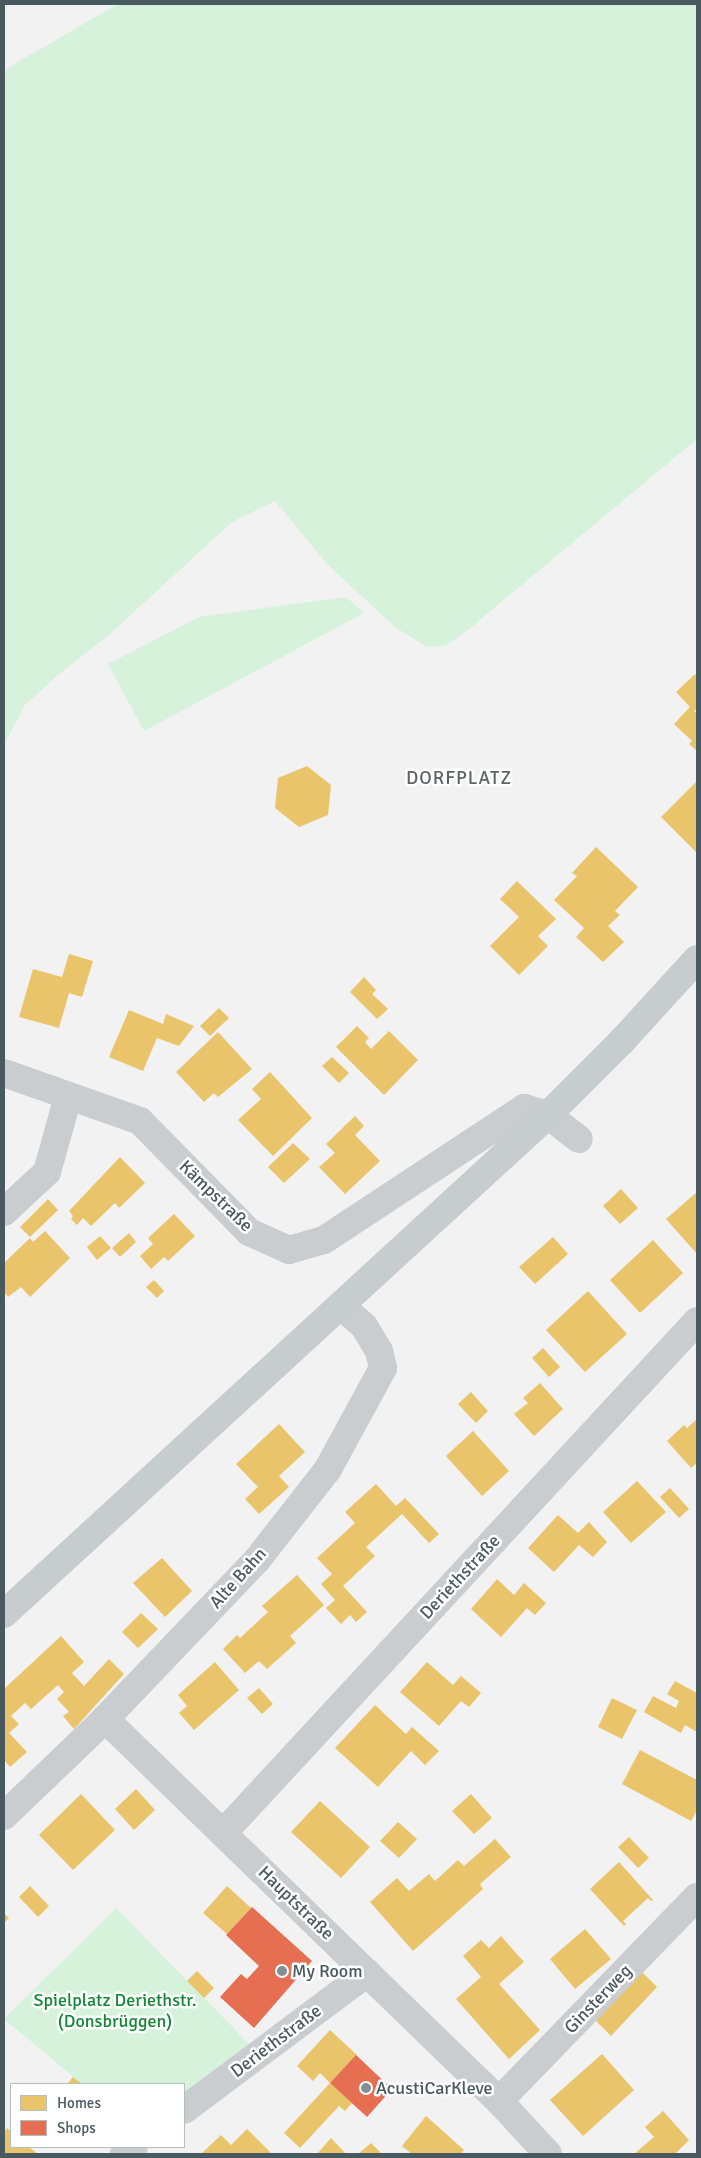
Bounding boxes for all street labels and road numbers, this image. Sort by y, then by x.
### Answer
street label: Kämpstraße [175,1156,257,1236]
street label: Deriethstraße [415,1530,505,1624]
street label: Alte Bahn [205,1543,271,1613]
street label: Hauptstraße [254,1862,338,1944]
street label: Ginsterweg [560,1960,636,2038]
street label: Deriethstraße [226,2000,326,2082]

